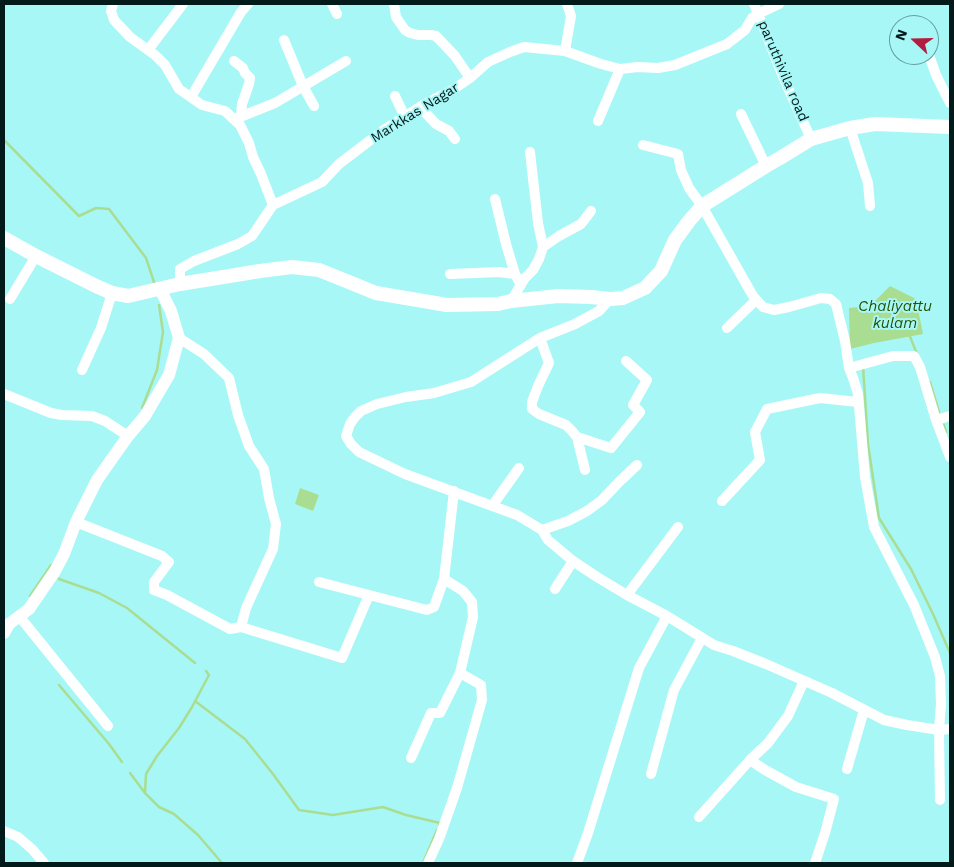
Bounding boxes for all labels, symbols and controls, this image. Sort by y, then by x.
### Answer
north arrow [889,15,939,65]
street label: paruthivila road [754,18,812,124]
text: N [892,27,910,43]
street label: Markkas Nagar [368,79,462,147]
water label: Chaliyattu kulam [858,298,932,333]

